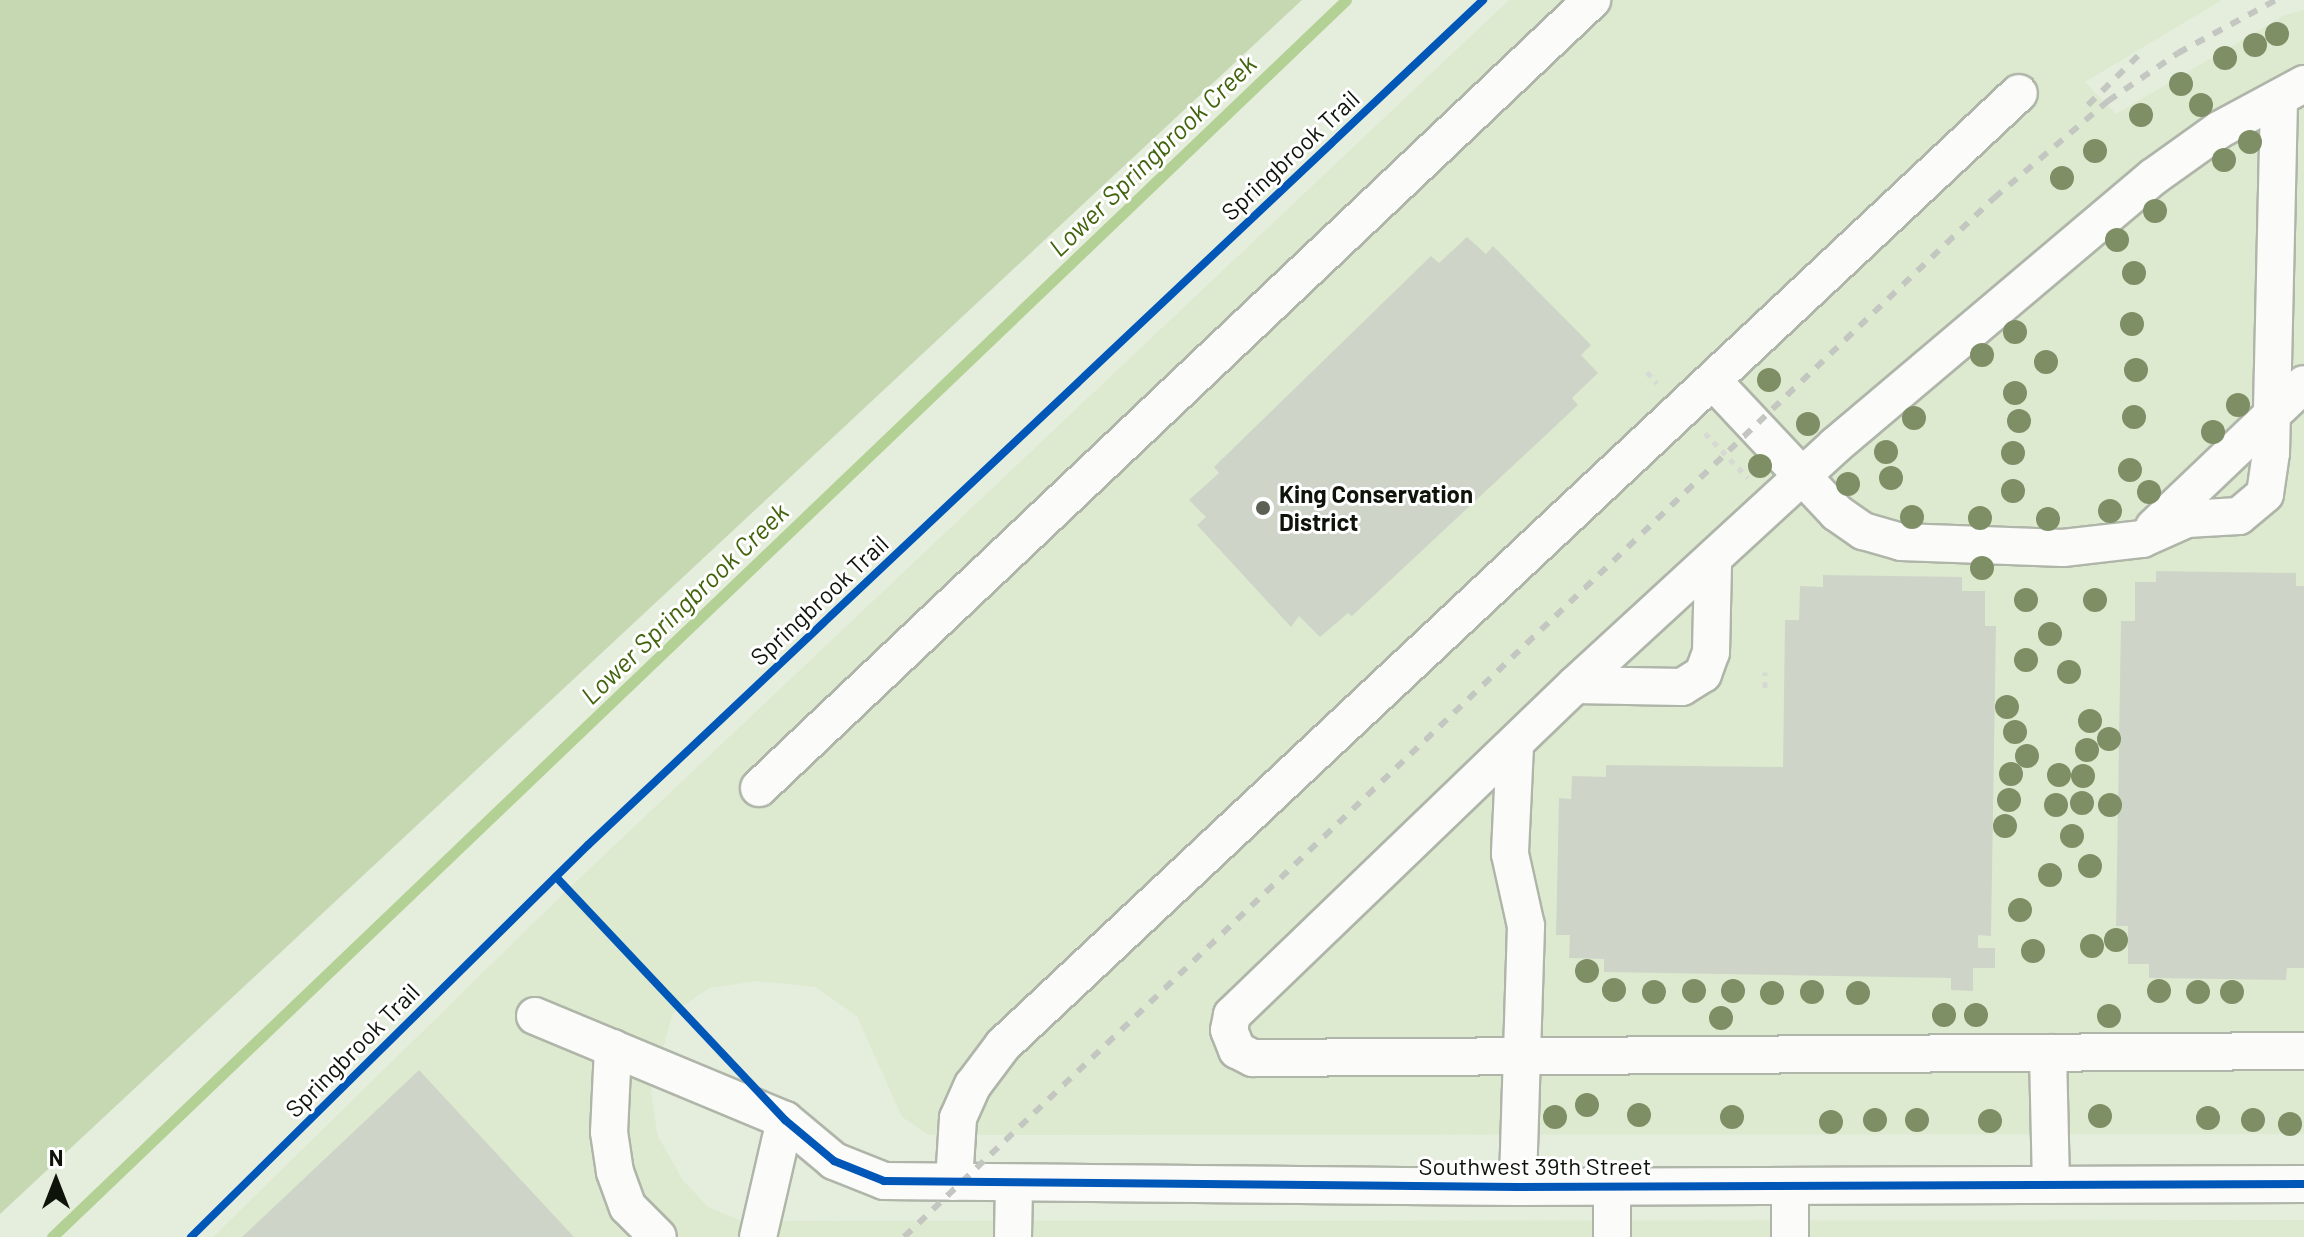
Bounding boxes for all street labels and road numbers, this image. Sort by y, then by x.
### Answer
street label: Springbrook Trail [1215,84,1365,226]
street label: Springbrook Trail [744,529,894,671]
street label: Springbrook Trail [279,977,425,1123]
street label: Southwest 39th Street [1419,1152,1651,1180]

